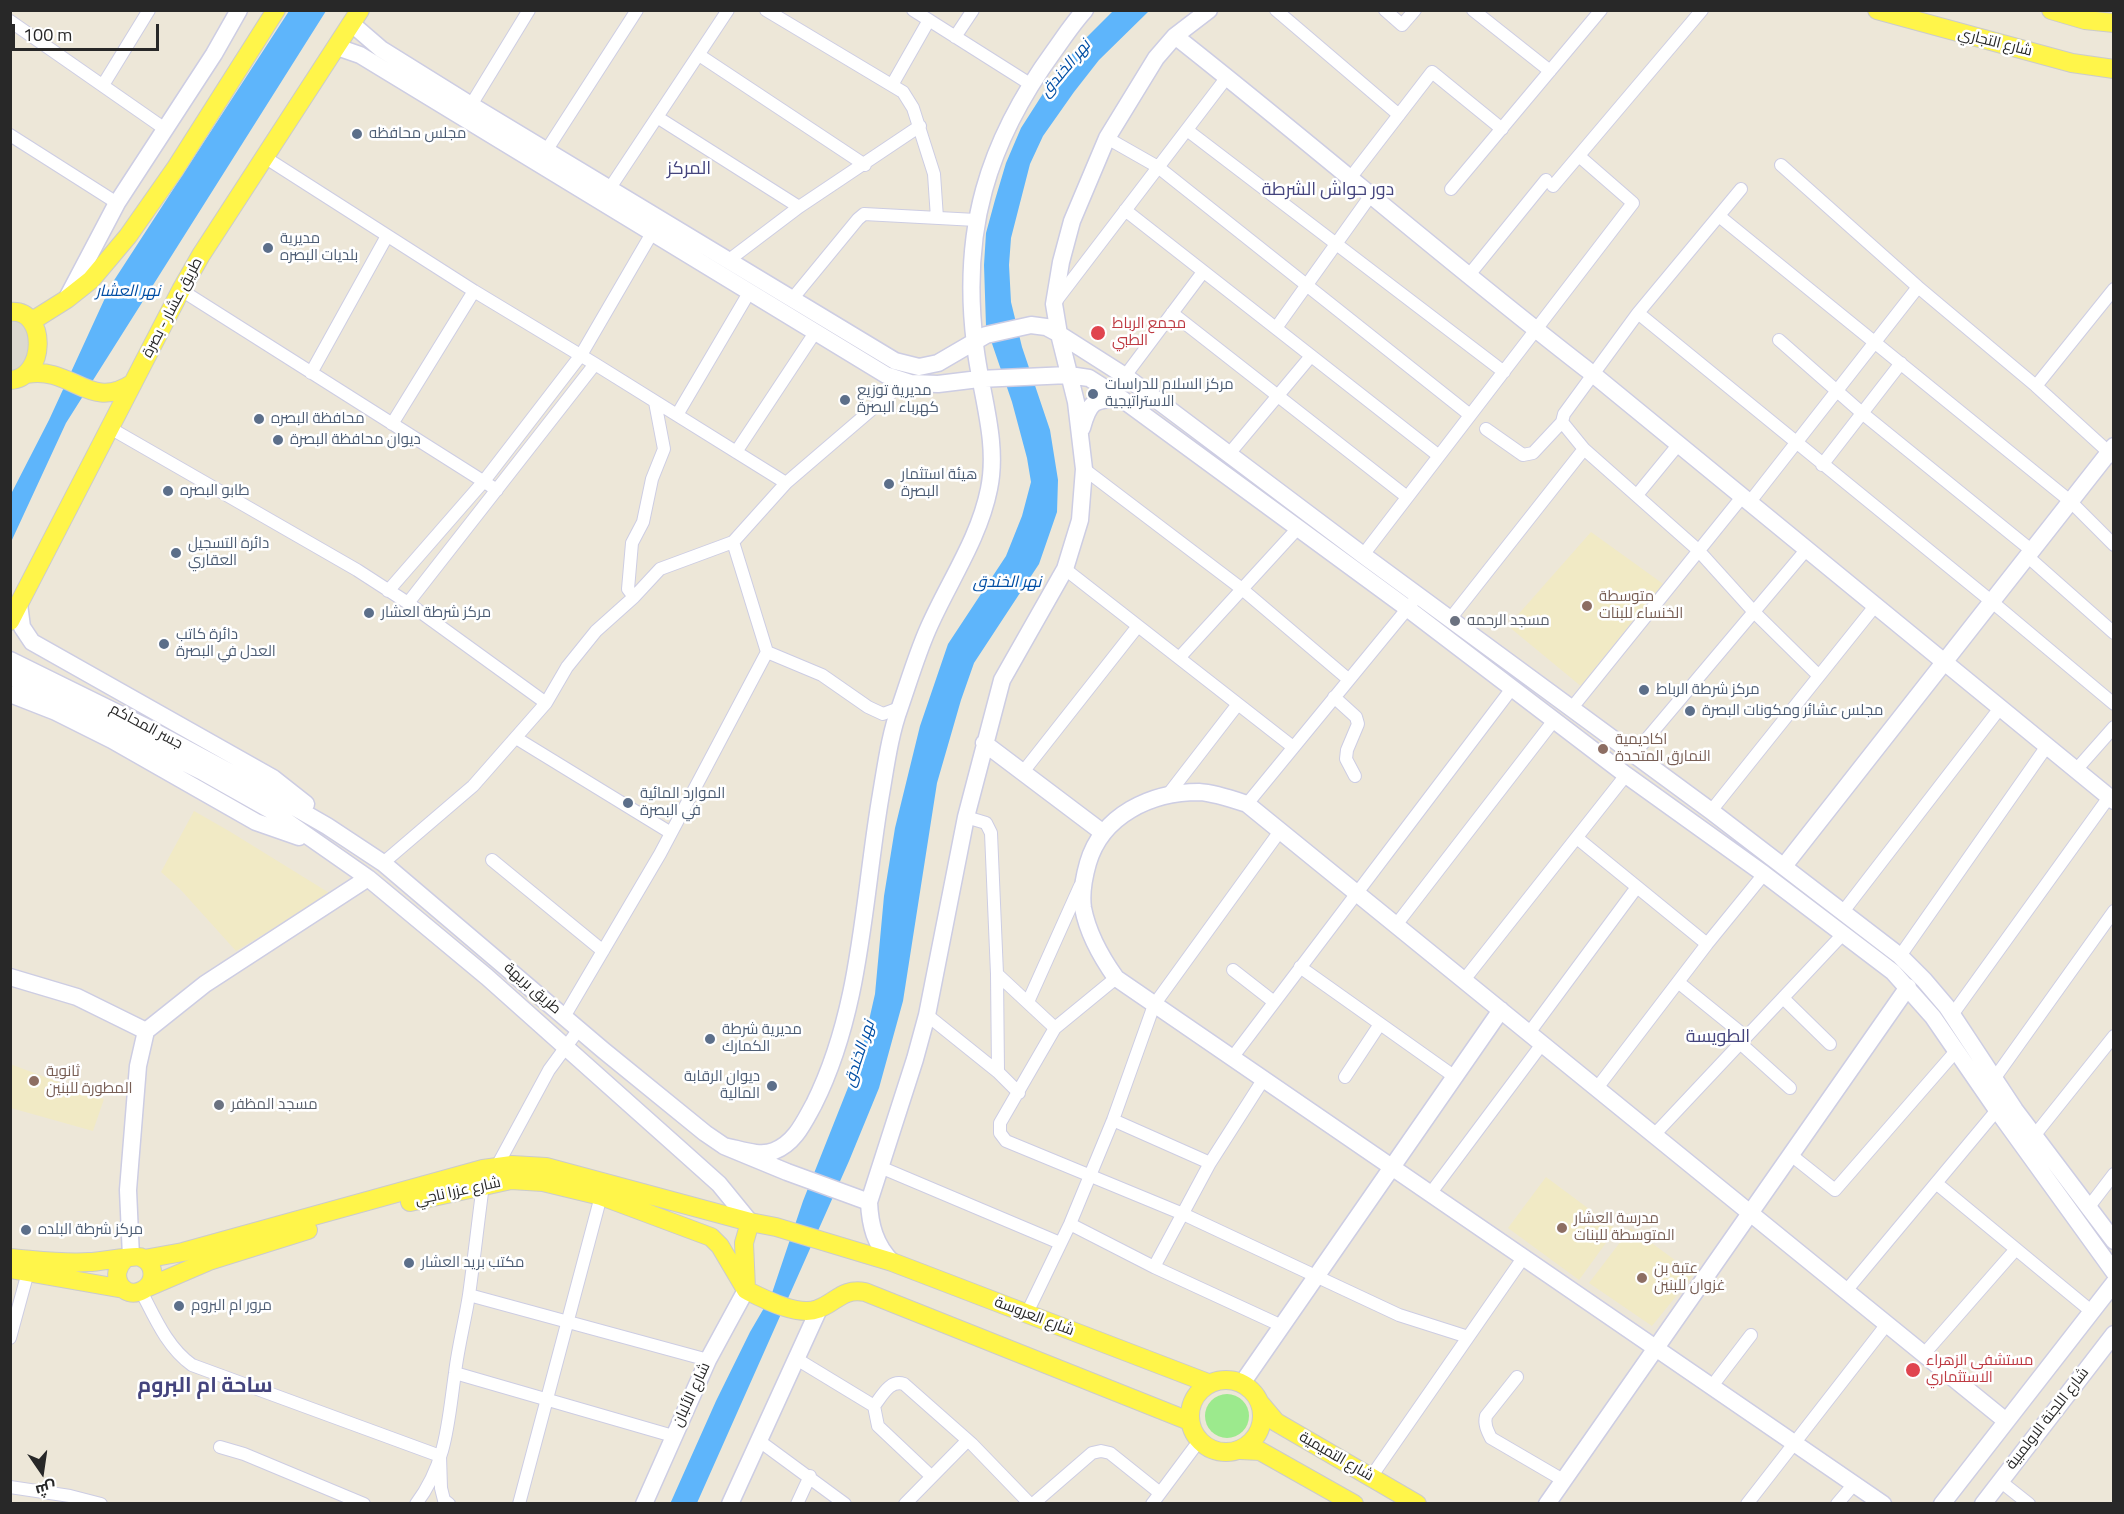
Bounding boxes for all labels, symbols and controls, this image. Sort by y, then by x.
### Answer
scale bar [15,12,162,50]
text: 100 m [23,21,72,48]
street label: شارع التجاري [1956,25,2034,61]
water label: نهر الخندق [1037,37,1095,101]
place label: مجلس محافظه [369,125,466,143]
marker: مجلس محافظه [350,127,364,141]
district label: المركز [667,159,711,181]
district label: دور حواش الشرطة [1262,180,1394,202]
place label: مديرية بلديات البصره [280,230,358,265]
marker: مديرية بلديات البصره [261,241,275,255]
street label: طريق عشار - بصرة [139,255,207,361]
water label: نهر العشار [96,282,160,302]
place label: مجمع الرباط الطبي [1112,315,1186,350]
marker: مجمع الرباط الطبي [1089,324,1107,342]
place label: مركز السلام للدراسات الاستراتيجية [1105,376,1234,411]
place label: مديرية توزيع كهرباء البصرة [857,382,939,417]
marker: مركز السلام للدراسات الاستراتيجية [1086,387,1100,401]
marker: مديرية توزيع كهرباء البصرة [838,393,852,407]
place label: محافظة البصره [271,410,365,428]
marker: محافظة البصره [252,412,266,426]
place label: ديوان محافظة البصرة [290,431,421,449]
marker: ديوان محافظة البصرة [271,433,285,447]
place label: هيئة استثمار البصرة [901,466,977,501]
marker: هيئة استثمار البصرة [882,477,896,491]
place label: طابو البصره [180,482,250,500]
marker: طابو البصره [161,484,175,498]
place label: دائرة التسجيل العقاري [188,535,269,570]
marker: دائرة التسجيل العقاري [169,546,183,560]
water label: نهر الخندق [973,573,1041,593]
place label: متوسطة الخنساء للبنات [1599,588,1683,623]
marker: متوسطة الخنساء للبنات [1580,599,1594,613]
place label: مركز شرطة العشار [381,604,491,622]
marker: مركز شرطة العشار [362,606,376,620]
place label: مسجد الرحمه [1467,612,1550,630]
marker: مسجد الرحمه [1448,614,1462,628]
place label: دائرة كاتب العدل في البصرة [176,626,276,661]
marker: دائرة كاتب العدل في البصرة [157,637,171,651]
place label: مركز شرطة الرباط [1656,681,1760,699]
marker: مركز شرطة الرباط [1637,683,1651,697]
street label: جسر المحاكم [107,700,185,754]
place label: مجلس عشائر ومكونات البصرة [1702,702,1883,720]
marker: مجلس عشائر ومكونات البصرة [1683,704,1697,718]
place label: اكاديمية النمارق المتحدة [1615,731,1711,766]
marker: اكاديمية النمارق المتحدة [1596,742,1610,756]
place label: الموارد المائية في البصرة [640,785,725,820]
marker: الموارد المائية في البصرة [621,796,635,810]
street label: طريق بريهة [500,959,564,1019]
water label: نهر الخندق [840,1018,880,1090]
place label: مديرية شرطة الكمارك [722,1021,802,1056]
district label: الطويسة [1686,1027,1750,1049]
marker: مديرية شرطة الكمارك [703,1032,717,1046]
place label: ثانوية المطورة للبنين [46,1063,133,1098]
place label: ديوان الرقابة المالية [684,1068,760,1103]
marker: ثانوية المطورة للبنين [27,1074,41,1088]
marker: ديوان الرقابة المالية [765,1079,779,1093]
place label: مسجد المظفر [231,1096,318,1114]
marker: مسجد المظفر [212,1098,226,1112]
street label: شارع عزرا ناجي [414,1174,502,1210]
place label: مدرسة العشار المتوسطة للبنات [1574,1210,1675,1245]
place label: مركز شرطة البلده [38,1221,143,1239]
marker: مدرسة العشار المتوسطة للبنات [1555,1221,1569,1235]
marker: مركز شرطة البلده [19,1223,33,1237]
place label: مكتب بريد العشار [421,1254,524,1272]
marker: مكتب بريد العشار [402,1256,416,1270]
place label: عتبة بن غزوان للبنين [1654,1260,1725,1295]
marker: عتبة بن غزوان للبنين [1635,1271,1649,1285]
street label: شارع العروسة [992,1294,1076,1340]
place label: مرور ام البروم [191,1297,272,1315]
marker: مرور ام البروم [172,1299,186,1313]
place label: مستشفى الزهراء الاستثماري [1926,1352,2033,1387]
street label: شارع الألبان [669,1360,715,1430]
marker: مستشفى الزهراء الاستثماري [1904,1361,1922,1379]
street label: شارع اللجنة الاولمبية [2003,1365,2093,1473]
district label: ساحة ام البروم [137,1374,273,1400]
street label: شارع التميمية [1296,1429,1376,1485]
north arrow [12,1442,72,1502]
text: ش [33,1476,59,1504]

